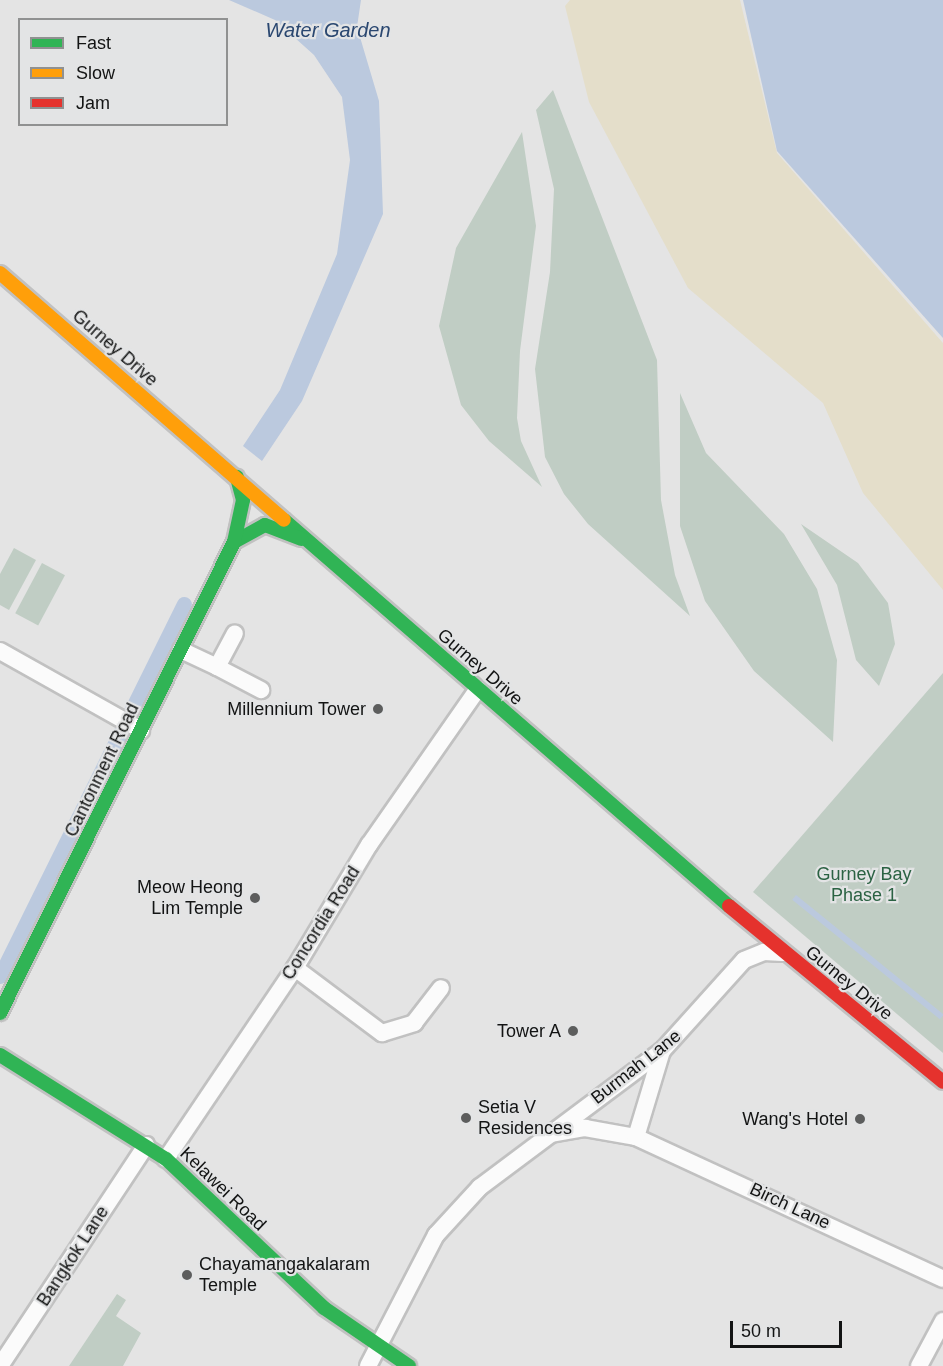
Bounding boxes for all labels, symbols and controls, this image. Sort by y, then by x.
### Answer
legend [18,18,228,126]
water label: Water Garden [265,18,391,42]
text: Fast [76,33,111,53]
text: Slow [76,63,115,83]
text: Jam [76,93,110,113]
street label: Gurney Drive [68,305,162,391]
street label: Gurney Drive [433,624,527,710]
place label: Millennium Tower [227,698,366,720]
street label: Cantonment Road [60,700,144,840]
marker: Millennium Tower [371,702,385,716]
street label: Concordia Road [277,862,365,984]
park label: Gurney Bay Phase 1 [816,864,912,906]
place label: Meow Heong Lim Temple [137,877,243,920]
marker: Meow Heong Lim Temple [248,891,262,905]
street label: Gurney Drive [801,941,897,1025]
place label: Tower A [496,1020,561,1042]
marker: Tower A [566,1024,580,1038]
street label: Burmah Lane [587,1025,685,1109]
place label: Setia V Residences [478,1097,572,1140]
place label: Wang's Hotel [742,1108,848,1130]
marker: Setia V Residences [459,1111,473,1125]
marker: Wang's Hotel [853,1112,867,1126]
street label: Kelawei Road [176,1143,270,1235]
street label: Birch Lane [746,1178,834,1234]
street label: Bangkok Lane [33,1202,113,1310]
place label: Chayamangakalaram Temple [199,1254,370,1296]
marker: Chayamangakalaram Temple [180,1268,194,1282]
scale bar [733,1309,846,1347]
text: 50 m [741,1321,781,1341]

